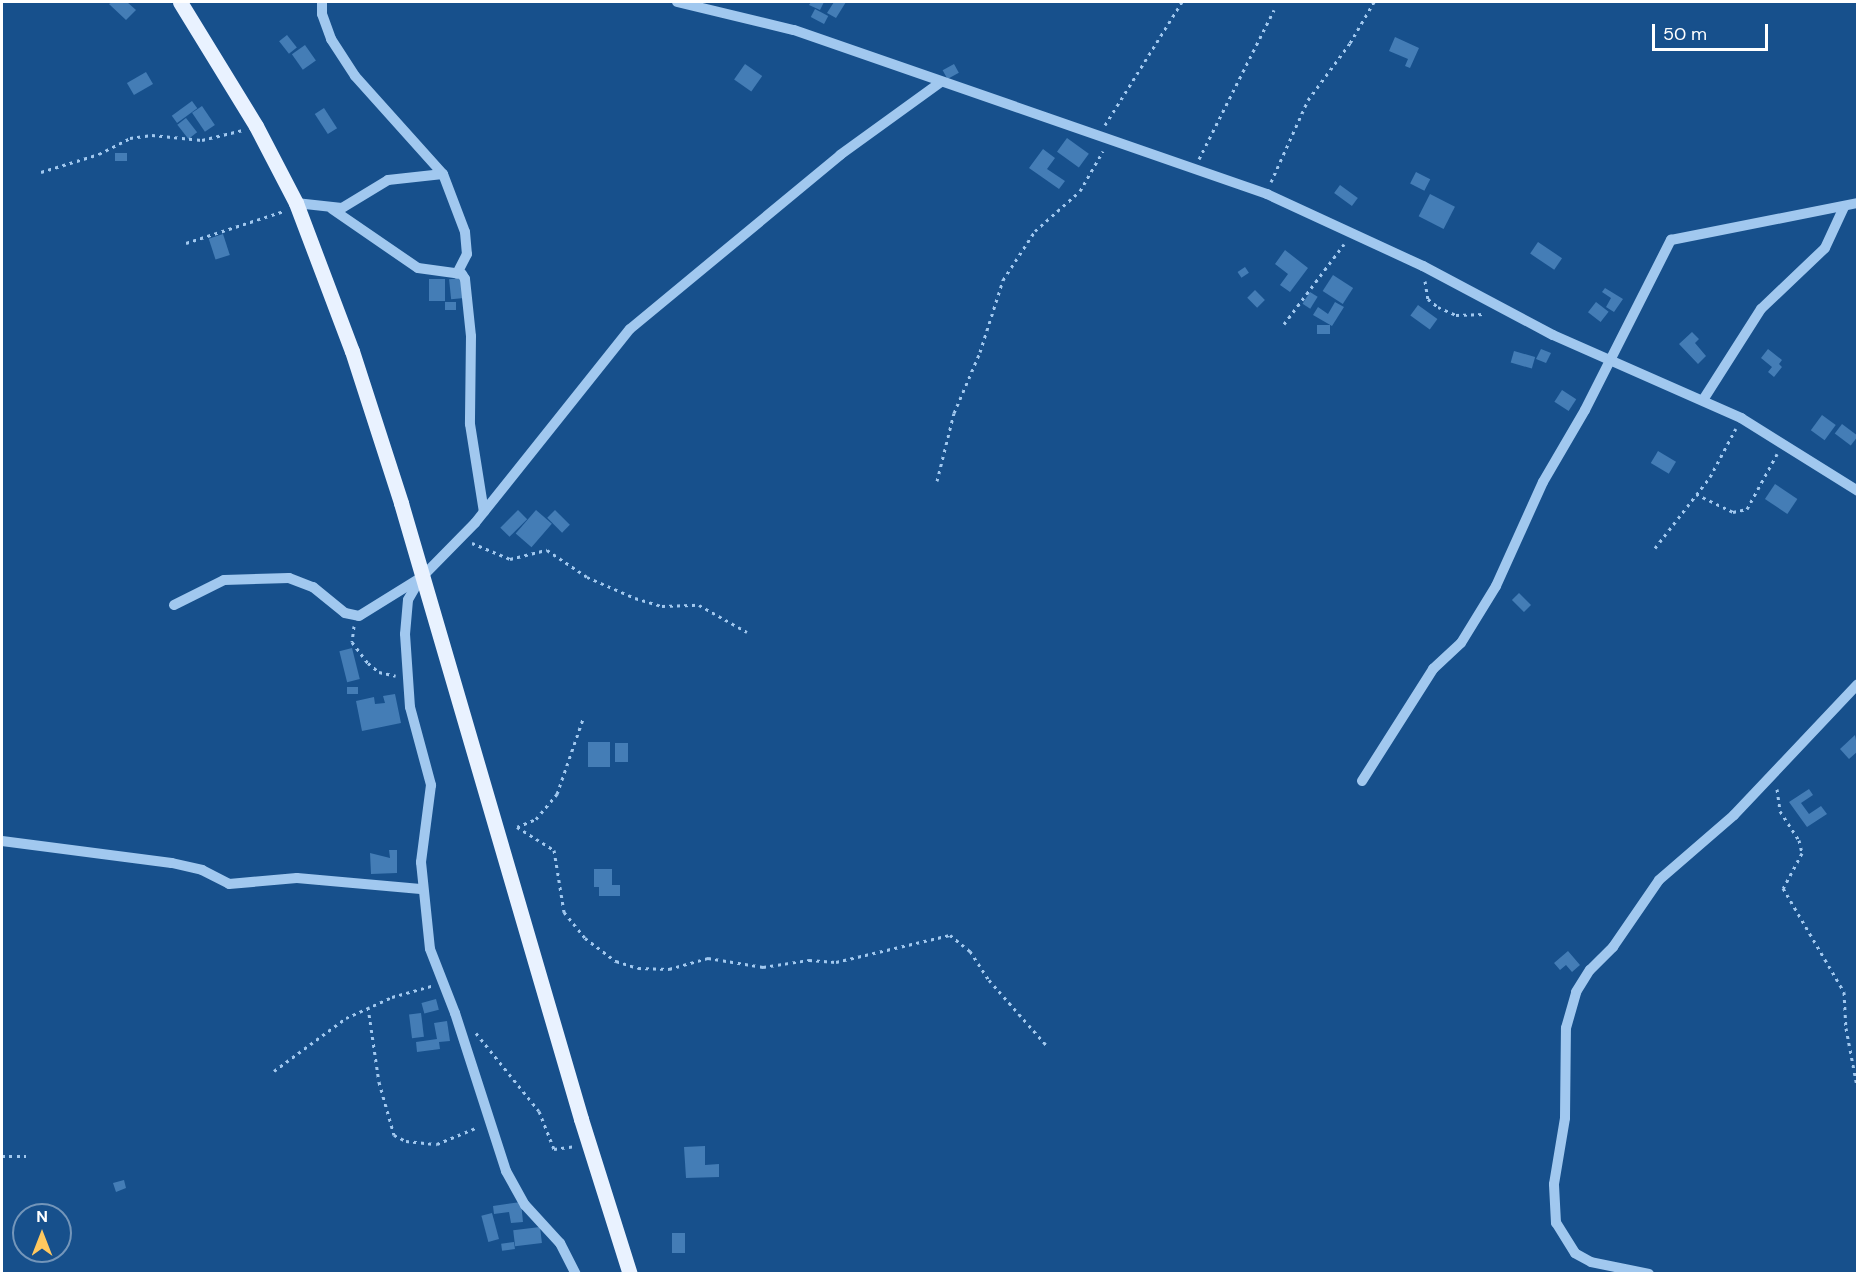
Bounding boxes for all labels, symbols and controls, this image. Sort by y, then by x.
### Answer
scale bar [1655,12,1770,50]
text: 50 m [1663,22,1707,46]
north arrow [12,1203,72,1263]
text: N [36,1206,48,1227]

